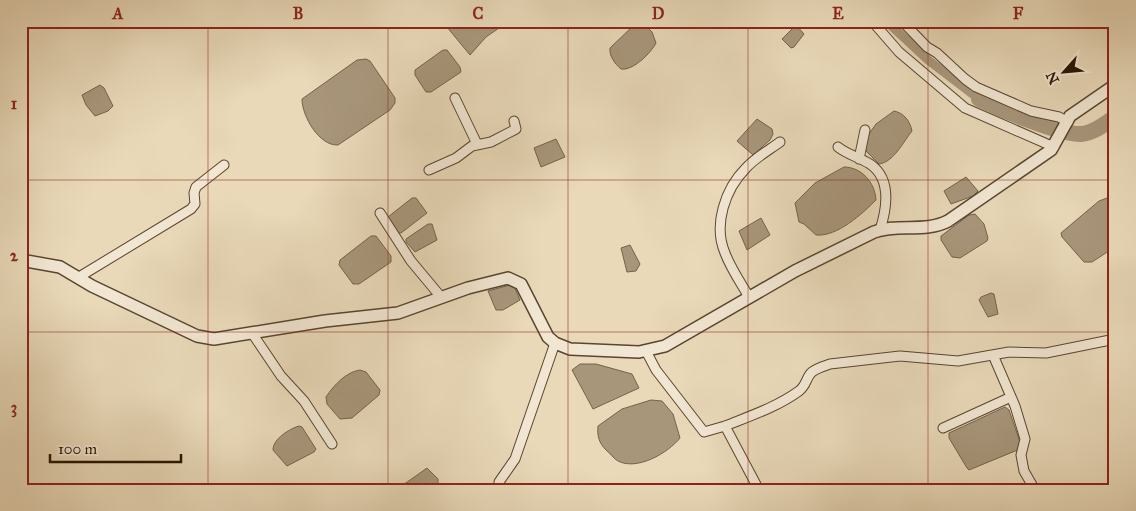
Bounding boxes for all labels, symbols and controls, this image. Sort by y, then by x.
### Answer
text: A [112,4,124,23]
text: B [293,4,303,23]
text: C [473,4,484,23]
text: D [652,4,665,23]
text: E [832,4,844,23]
text: F [1013,4,1024,23]
north arrow [1038,48,1088,98]
text: N [1043,68,1063,87]
text: 1 [11,94,18,113]
text: 2 [10,246,19,265]
text: 3 [11,398,17,418]
scale bar [50,431,181,463]
text: 100 m [58,440,98,458]

